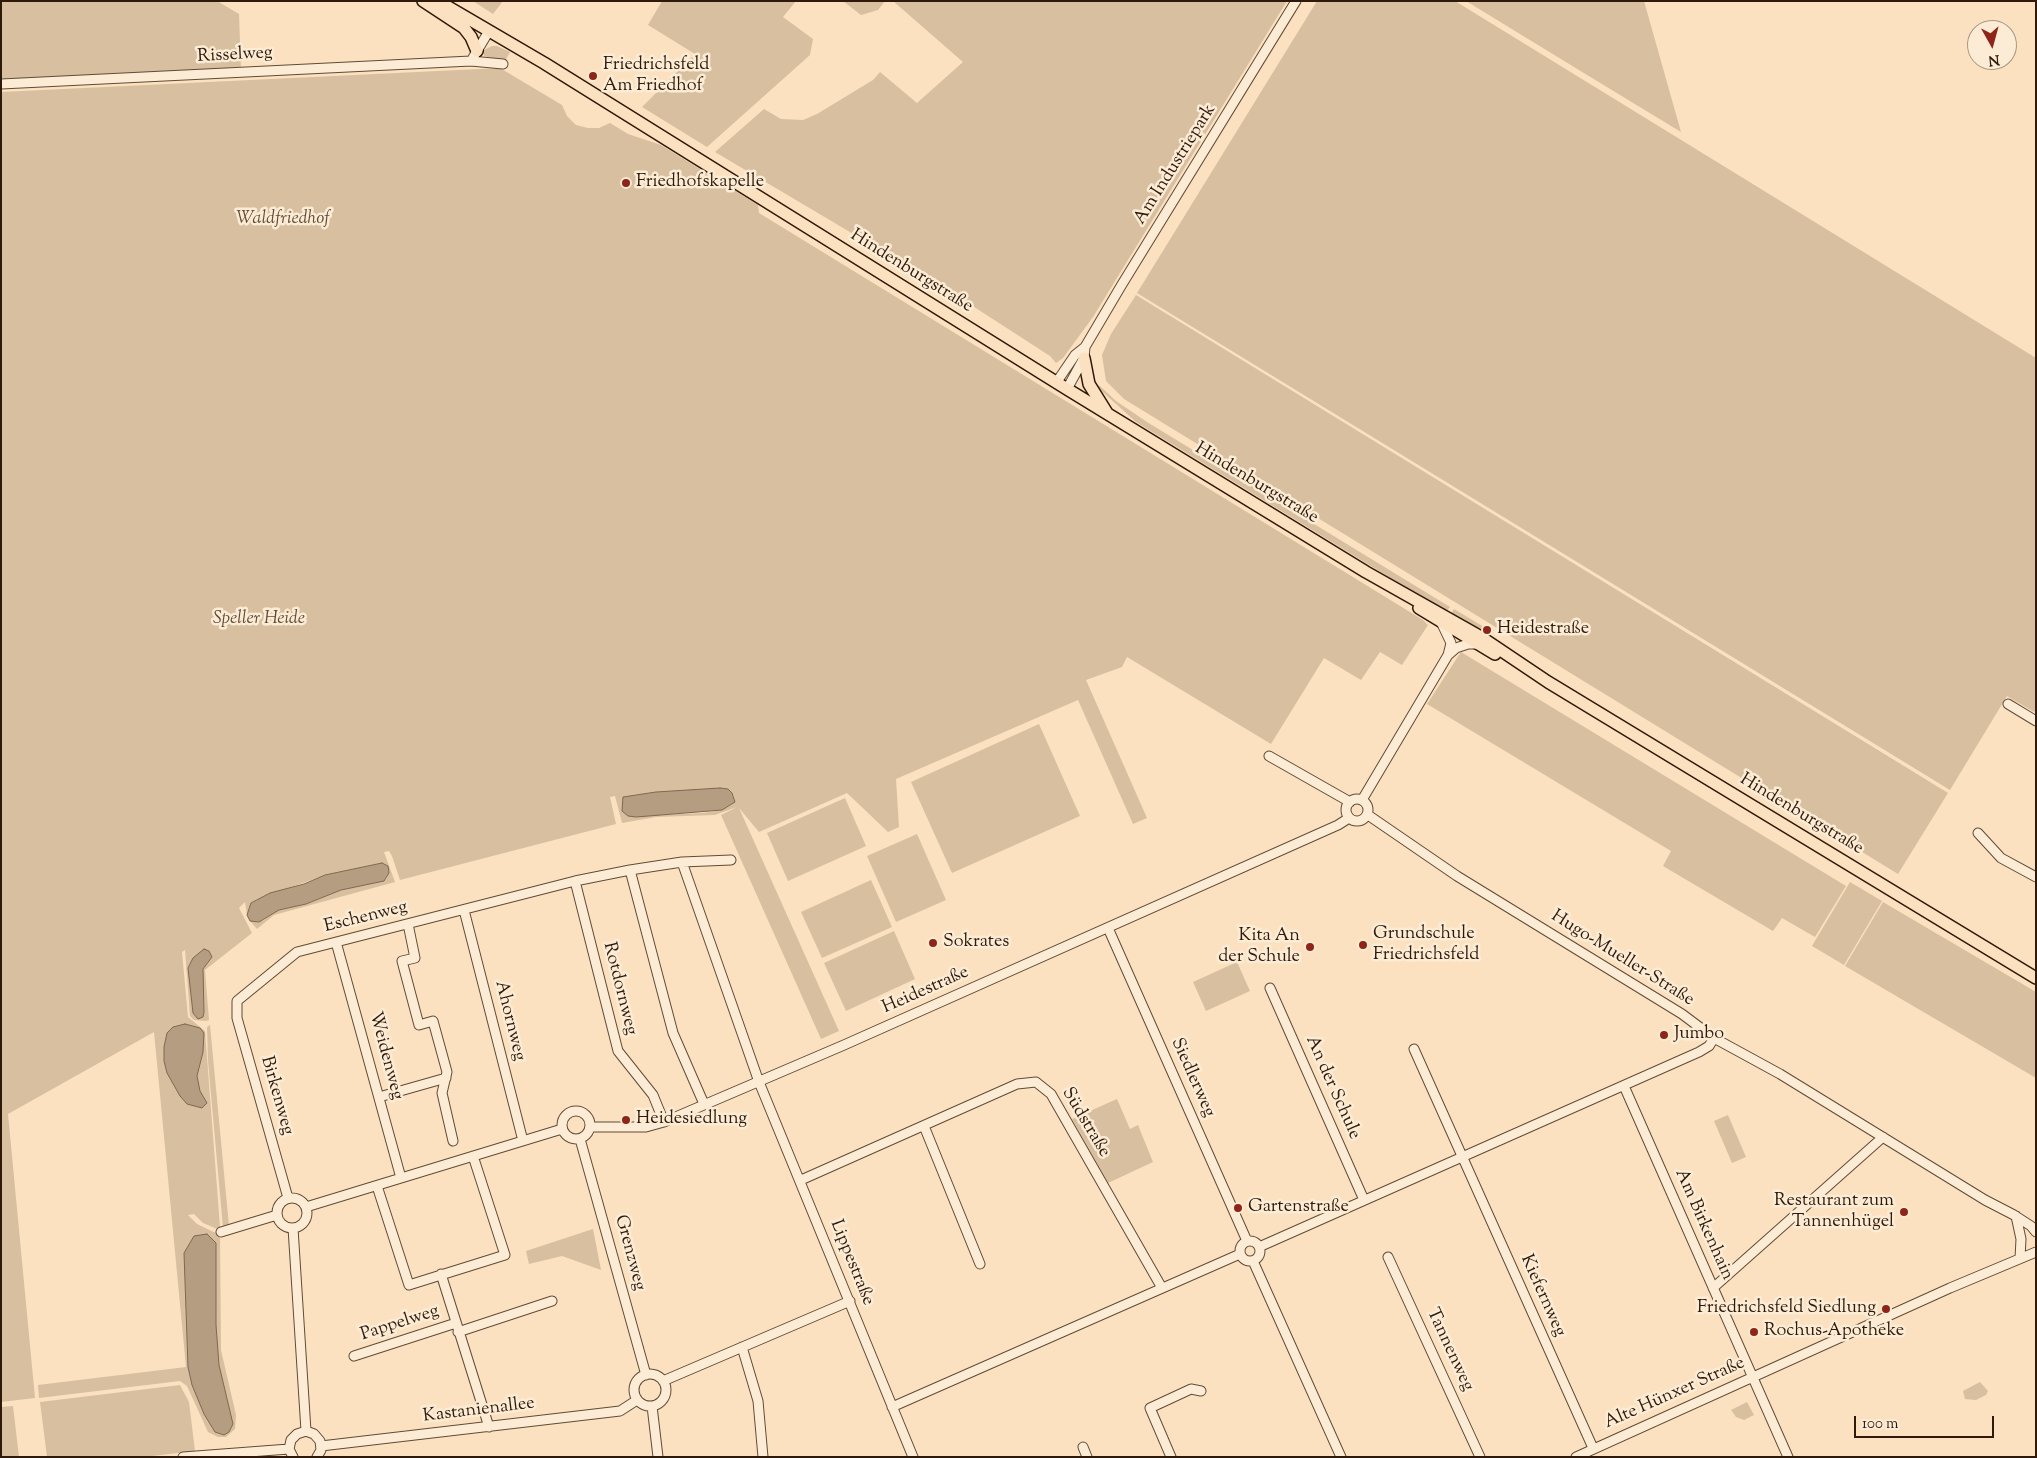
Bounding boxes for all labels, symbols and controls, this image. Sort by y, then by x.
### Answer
north arrow [1967,20,2017,70]
street label: Risselweg [197,43,273,69]
text: N [1987,48,2000,70]
place label: Friedrichsfeld Am Friedhof [603,55,709,98]
marker: Friedrichsfeld Am Friedhof [587,70,599,82]
street label: Am Industriepark [1130,101,1222,229]
place label: Friedhofskapelle [636,172,764,194]
marker: Friedhofskapelle [620,177,632,189]
park label: Waldfriedhof [236,209,330,231]
street label: Hindenburgstraße [846,226,976,318]
street label: Hindenburgstraße [1190,439,1322,529]
park label: Speller Heide [213,609,305,631]
place label: Heidestraße [1497,619,1589,641]
marker: Heidestraße [1481,624,1493,636]
street label: Hindenburgstraße [1735,770,1867,860]
street label: Eschenweg [322,897,410,939]
street label: Hugo-Mueller-Straße [1546,906,1698,1012]
place label: Grundschule Friedrichsfeld [1373,924,1479,966]
place label: Kita An der Schule [1218,926,1300,969]
place label: Sokrates [943,932,1009,954]
marker: Sokrates [927,937,939,949]
marker: Grundschule Friedrichsfeld [1357,939,1369,951]
street label: Rotdornweg [597,940,641,1038]
marker: Kita An der Schule [1304,941,1316,953]
street label: Heidestraße [880,962,972,1020]
street label: Ahornweg [489,979,529,1063]
street label: Weidenweg [363,1010,407,1102]
place label: Jumbo [1674,1024,1724,1046]
marker: Jumbo [1658,1029,1670,1041]
street label: An der Schule [1300,1033,1364,1143]
street label: Siedlerweg [1165,1035,1219,1121]
street label: Birkenweg [254,1054,298,1138]
street label: Südstraße [1056,1084,1114,1162]
place label: Heidesiedlung [636,1109,747,1131]
marker: Heidesiedlung [620,1114,632,1126]
street label: Am Birkenhain [1669,1166,1737,1284]
place label: Restaurant zum Tannenhügel [1774,1191,1894,1234]
place label: Gartenstraße [1248,1197,1349,1219]
marker: Gartenstraße [1232,1202,1244,1214]
marker: Restaurant zum Tannenhügel [1898,1206,1910,1218]
street label: Grenzweg [609,1213,649,1293]
street label: Lippestraße [824,1217,878,1309]
street label: Kiefernweg [1514,1252,1570,1340]
place label: Friedrichsfeld Siedlung [1697,1298,1876,1320]
street label: Pappelweg [358,1301,442,1347]
marker: Friedrichsfeld Siedlung [1880,1303,1892,1315]
street label: Tannenweg [1420,1305,1478,1395]
place label: Rochus-Apotheke [1764,1321,1904,1343]
marker: Rochus-Apotheke [1748,1326,1760,1338]
street label: Alte Hünxer Straße [1601,1353,1749,1435]
street label: Kastanienallee [422,1393,536,1429]
scale bar [1857,1406,1997,1438]
text: 100 m [1862,1414,1898,1435]

